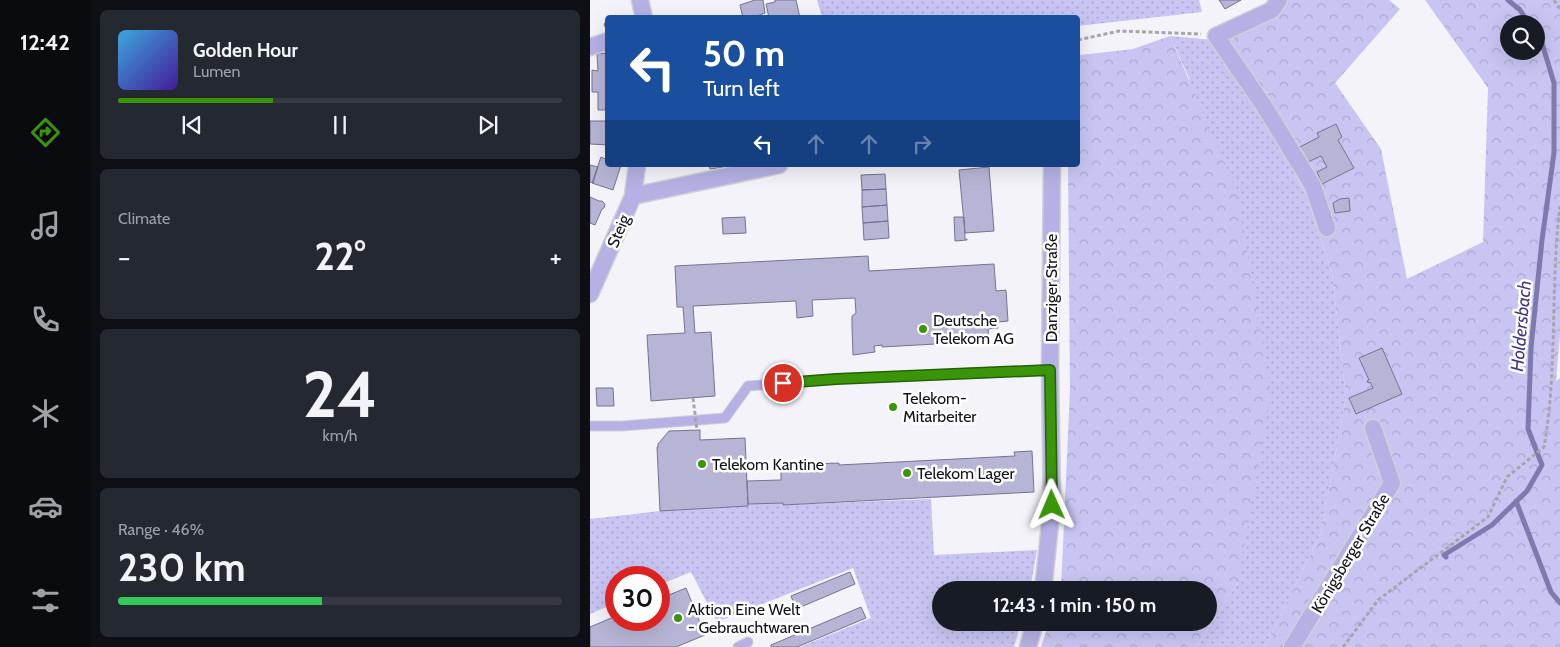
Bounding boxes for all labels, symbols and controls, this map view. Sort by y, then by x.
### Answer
map controls [1500,15,1545,60]
button: search [1500,15,1545,60]
text: 12:42 [20,29,70,56]
text: 50 m [703,32,785,75]
icon: left [620,35,685,100]
text: Golden Hour [193,39,298,62]
text: Lumen [193,62,240,81]
text: Turn left [703,75,780,102]
icon: previous [178,111,206,139]
icon: pause [326,111,354,139]
icon: next [474,111,502,139]
icon: directions [28,115,63,150]
icon: left [749,130,777,158]
icon: ahead [802,130,830,158]
icon: ahead [855,130,883,158]
icon: right [908,130,936,158]
icon: music [28,208,63,243]
text: Climate [118,209,170,228]
street label: Steig [603,211,634,251]
text: 22° [314,233,366,280]
street label: Danziger Straße [1042,234,1061,342]
text: − [118,240,130,274]
text: + [550,240,562,274]
water label: Holdersbach [1506,280,1536,372]
icon: phone [28,302,63,337]
place label: Deutsche Telekom AG [933,311,1014,348]
marker: Deutsche Telekom AG [917,323,929,335]
text: 24 [303,354,377,433]
pin [762,362,804,404]
icon: arrive [769,369,797,397]
place label: Telekom- Mitarbeiter [903,389,977,426]
icon: climate [28,396,63,431]
marker: Telekom- Mitarbeiter [887,401,899,413]
text: km/h [322,426,358,445]
place label: Telekom Kantine [712,455,824,474]
marker: Telekom Kantine [696,458,708,470]
place label: Telekom Lager [917,464,1015,483]
marker: Telekom Lager [901,467,913,479]
position arrow [1025,478,1077,530]
icon: car [28,489,63,524]
street label: Königsberger Straße [1307,490,1393,616]
text: Range · 46% [118,520,204,539]
text: 230 km [118,544,245,591]
speed limit sign: 30 [605,566,670,631]
icon: filters [28,583,63,618]
text: 12:43 · 1 min · 150 m [993,594,1156,617]
place label: Aktion Eine Welt - Gebrauchtwaren [688,600,810,637]
marker: Aktion Eine Welt - Gebrauchtwaren [672,612,684,624]

